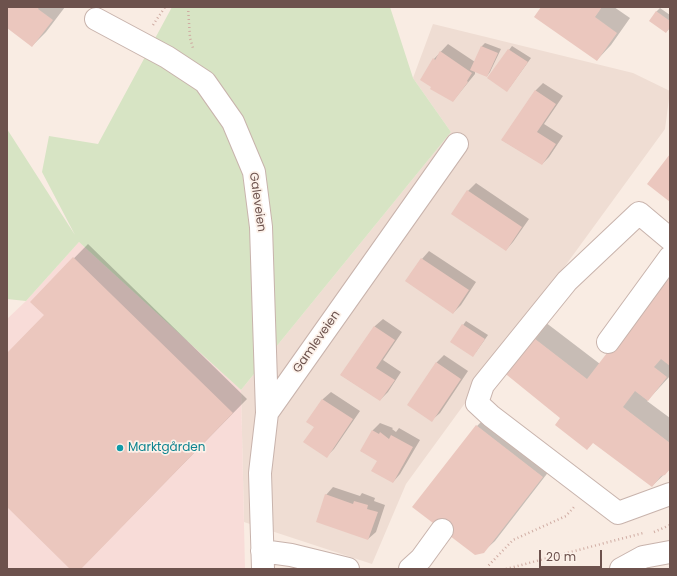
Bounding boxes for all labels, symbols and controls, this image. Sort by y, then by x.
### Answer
street label: Galeveien [246,171,268,233]
street label: Gamleveien [290,308,344,376]
place label: Marktgården [128,441,205,455]
marker: Marktgården [115,443,125,453]
scale bar [541,542,604,568]
text: 20 m [546,548,576,565]

